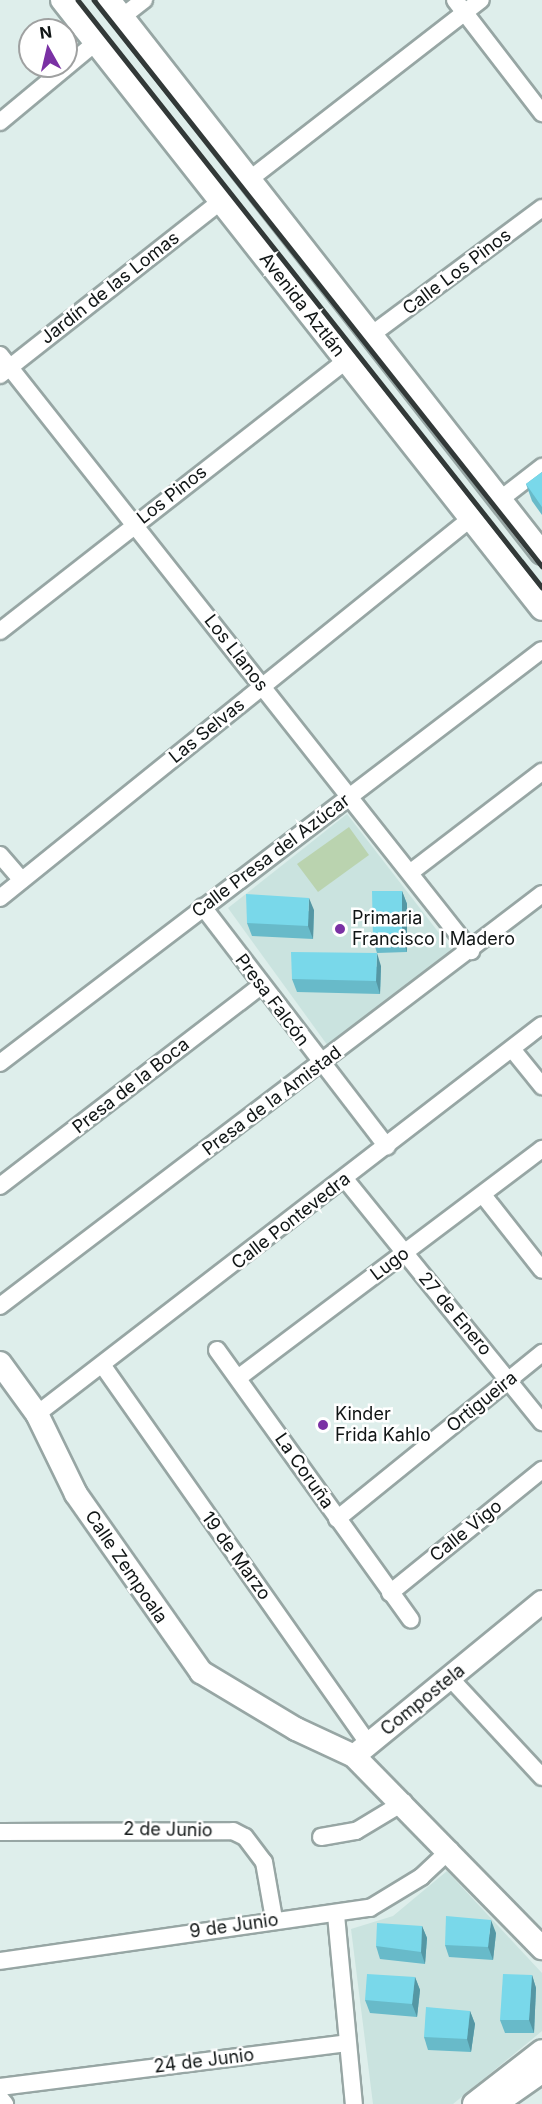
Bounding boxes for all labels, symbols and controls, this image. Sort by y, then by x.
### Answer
north arrow [18,18,78,78]
text: N [38,21,53,43]
street label: Calle Los Pinos [399,224,515,320]
street label: Jardín de las Lomas [36,227,184,349]
street label: Avenida Aztlán [255,249,349,361]
street label: Los Pinos [133,461,211,529]
street label: Los Llanos [199,610,273,696]
street label: Las Selvas [165,694,249,768]
street label: Calle Presa del Azúcar [188,790,354,922]
place label: Primaria Francisco I Madero [352,908,515,950]
marker: Primaria Francisco I Madero [333,922,347,936]
street label: Presa Falcón [230,950,314,1050]
street label: Presa de la Boca [68,1034,194,1138]
street label: Presa de la Amistad [198,1042,346,1160]
street label: Calle Pontevedra [227,1168,355,1274]
street label: Lugo [366,1243,414,1285]
street label: 27 de Enero [414,1268,496,1360]
street label: Ortigueira [442,1367,522,1437]
place label: Kinder Frida Kahlo [335,1404,431,1446]
marker: Kinder Frida Kahlo [316,1418,330,1432]
street label: La Coruña [270,1429,338,1513]
street label: Calle Vigo [426,1496,506,1566]
street label: Calle Zempoala [80,1506,172,1628]
street label: 19 de Marzo [197,1508,275,1604]
street label: Compostela [377,1660,469,1740]
street label: 2 de Junio [123,1818,213,1842]
street label: 9 de Junio [188,1909,280,1943]
street label: 24 de Junio [153,2044,255,2078]

